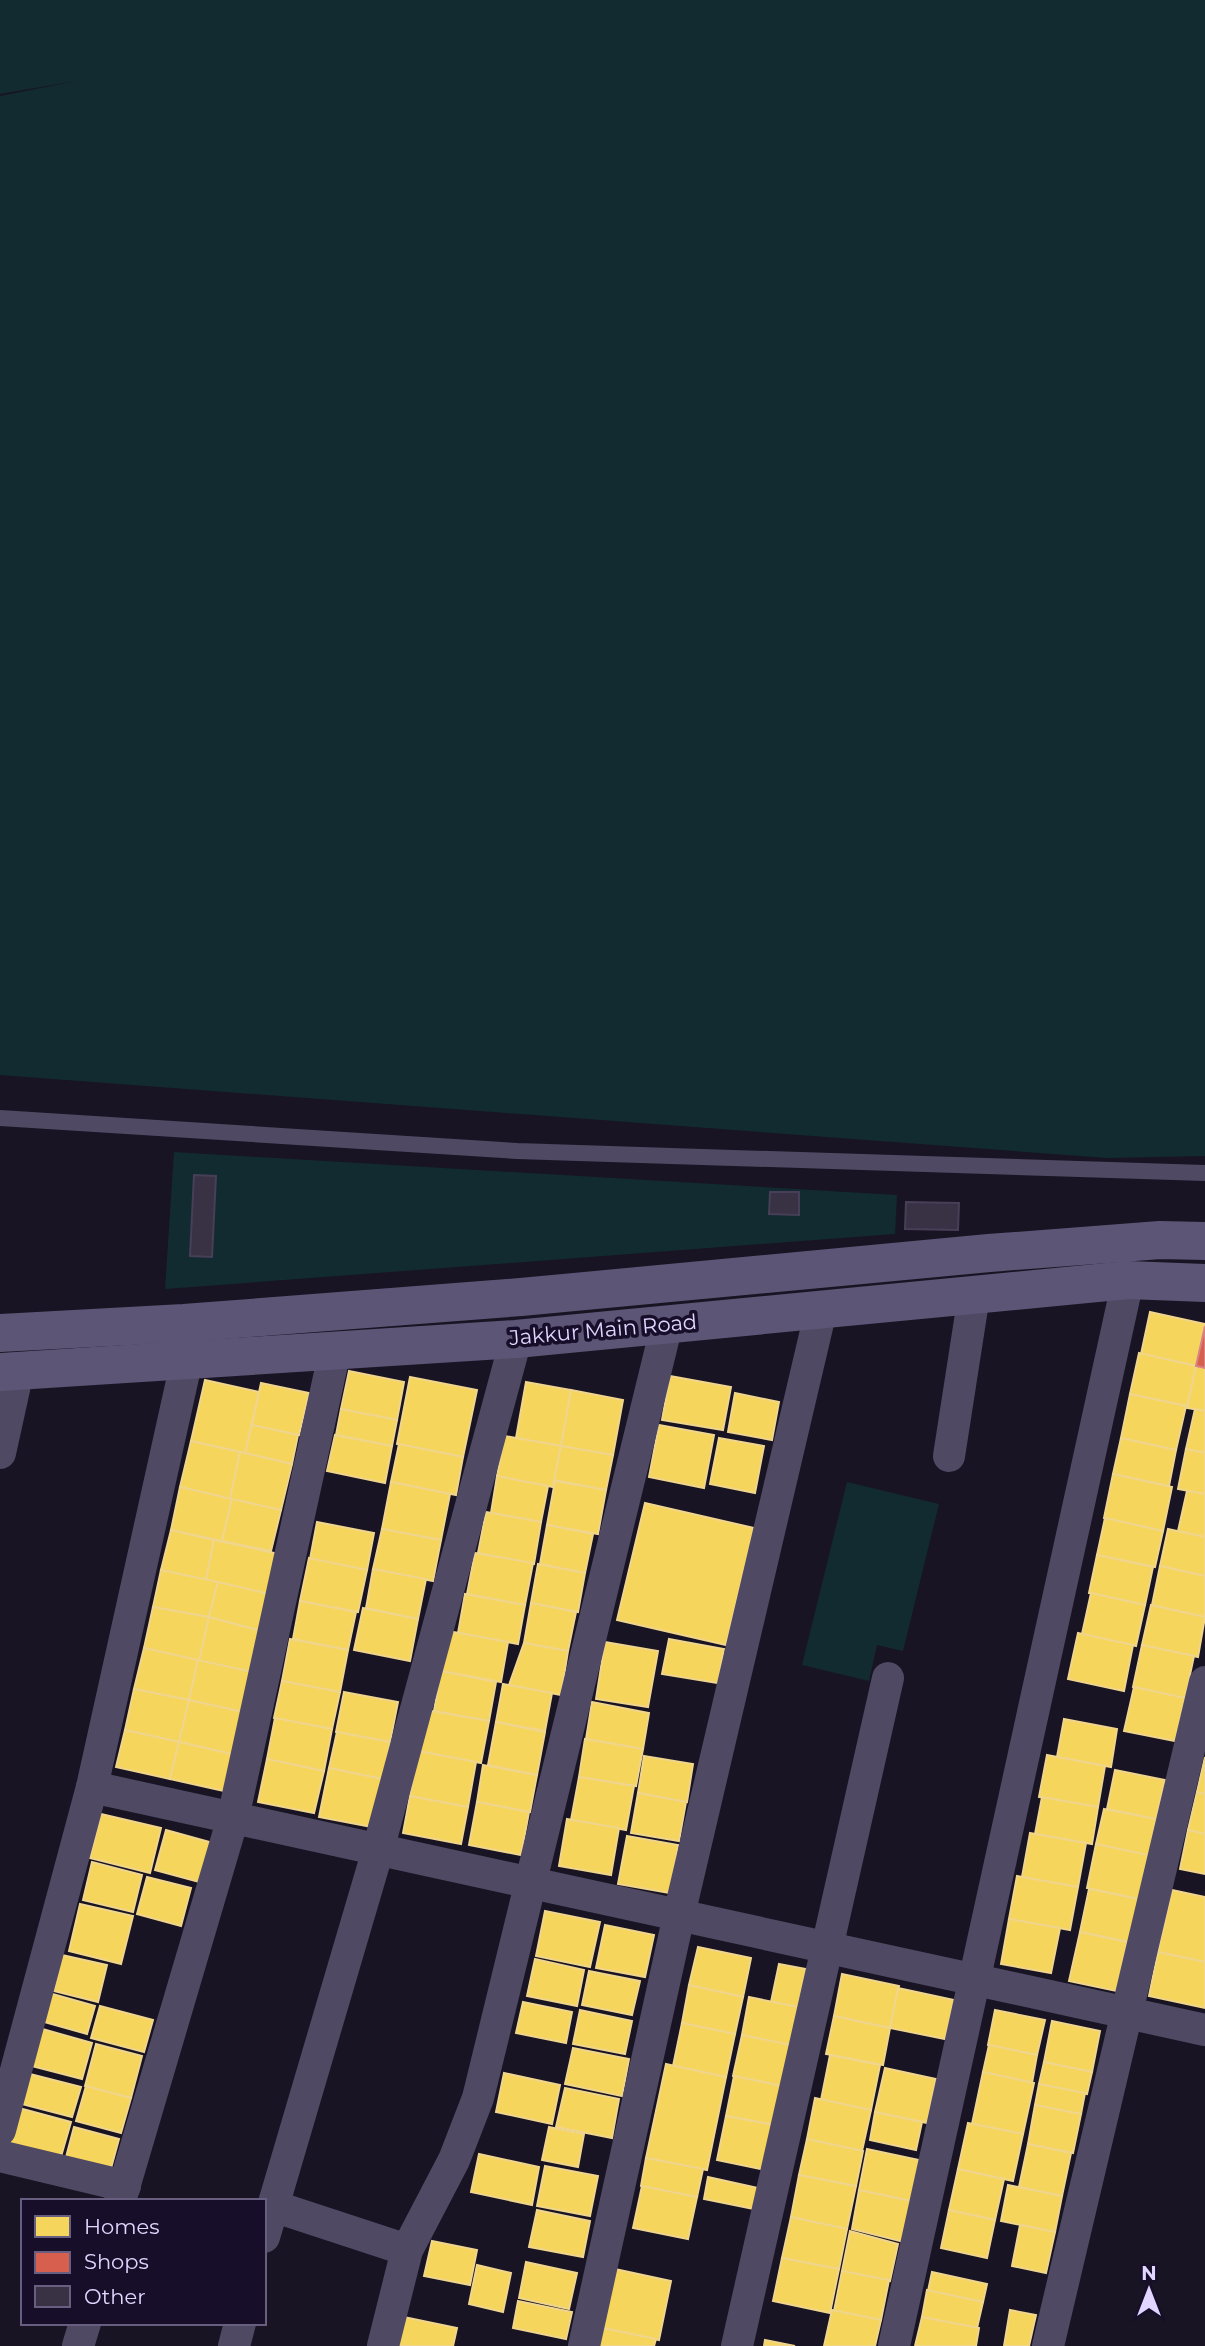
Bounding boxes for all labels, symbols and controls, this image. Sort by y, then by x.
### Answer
street label: Jakkur Main Road [507,1309,698,1350]
legend [21,2199,266,2325]
text: Homes [84,2214,159,2239]
text: Shops [84,2249,149,2274]
north arrow [1114,2255,1184,2325]
text: N [1141,2262,1157,2285]
text: Other [84,2284,146,2309]

